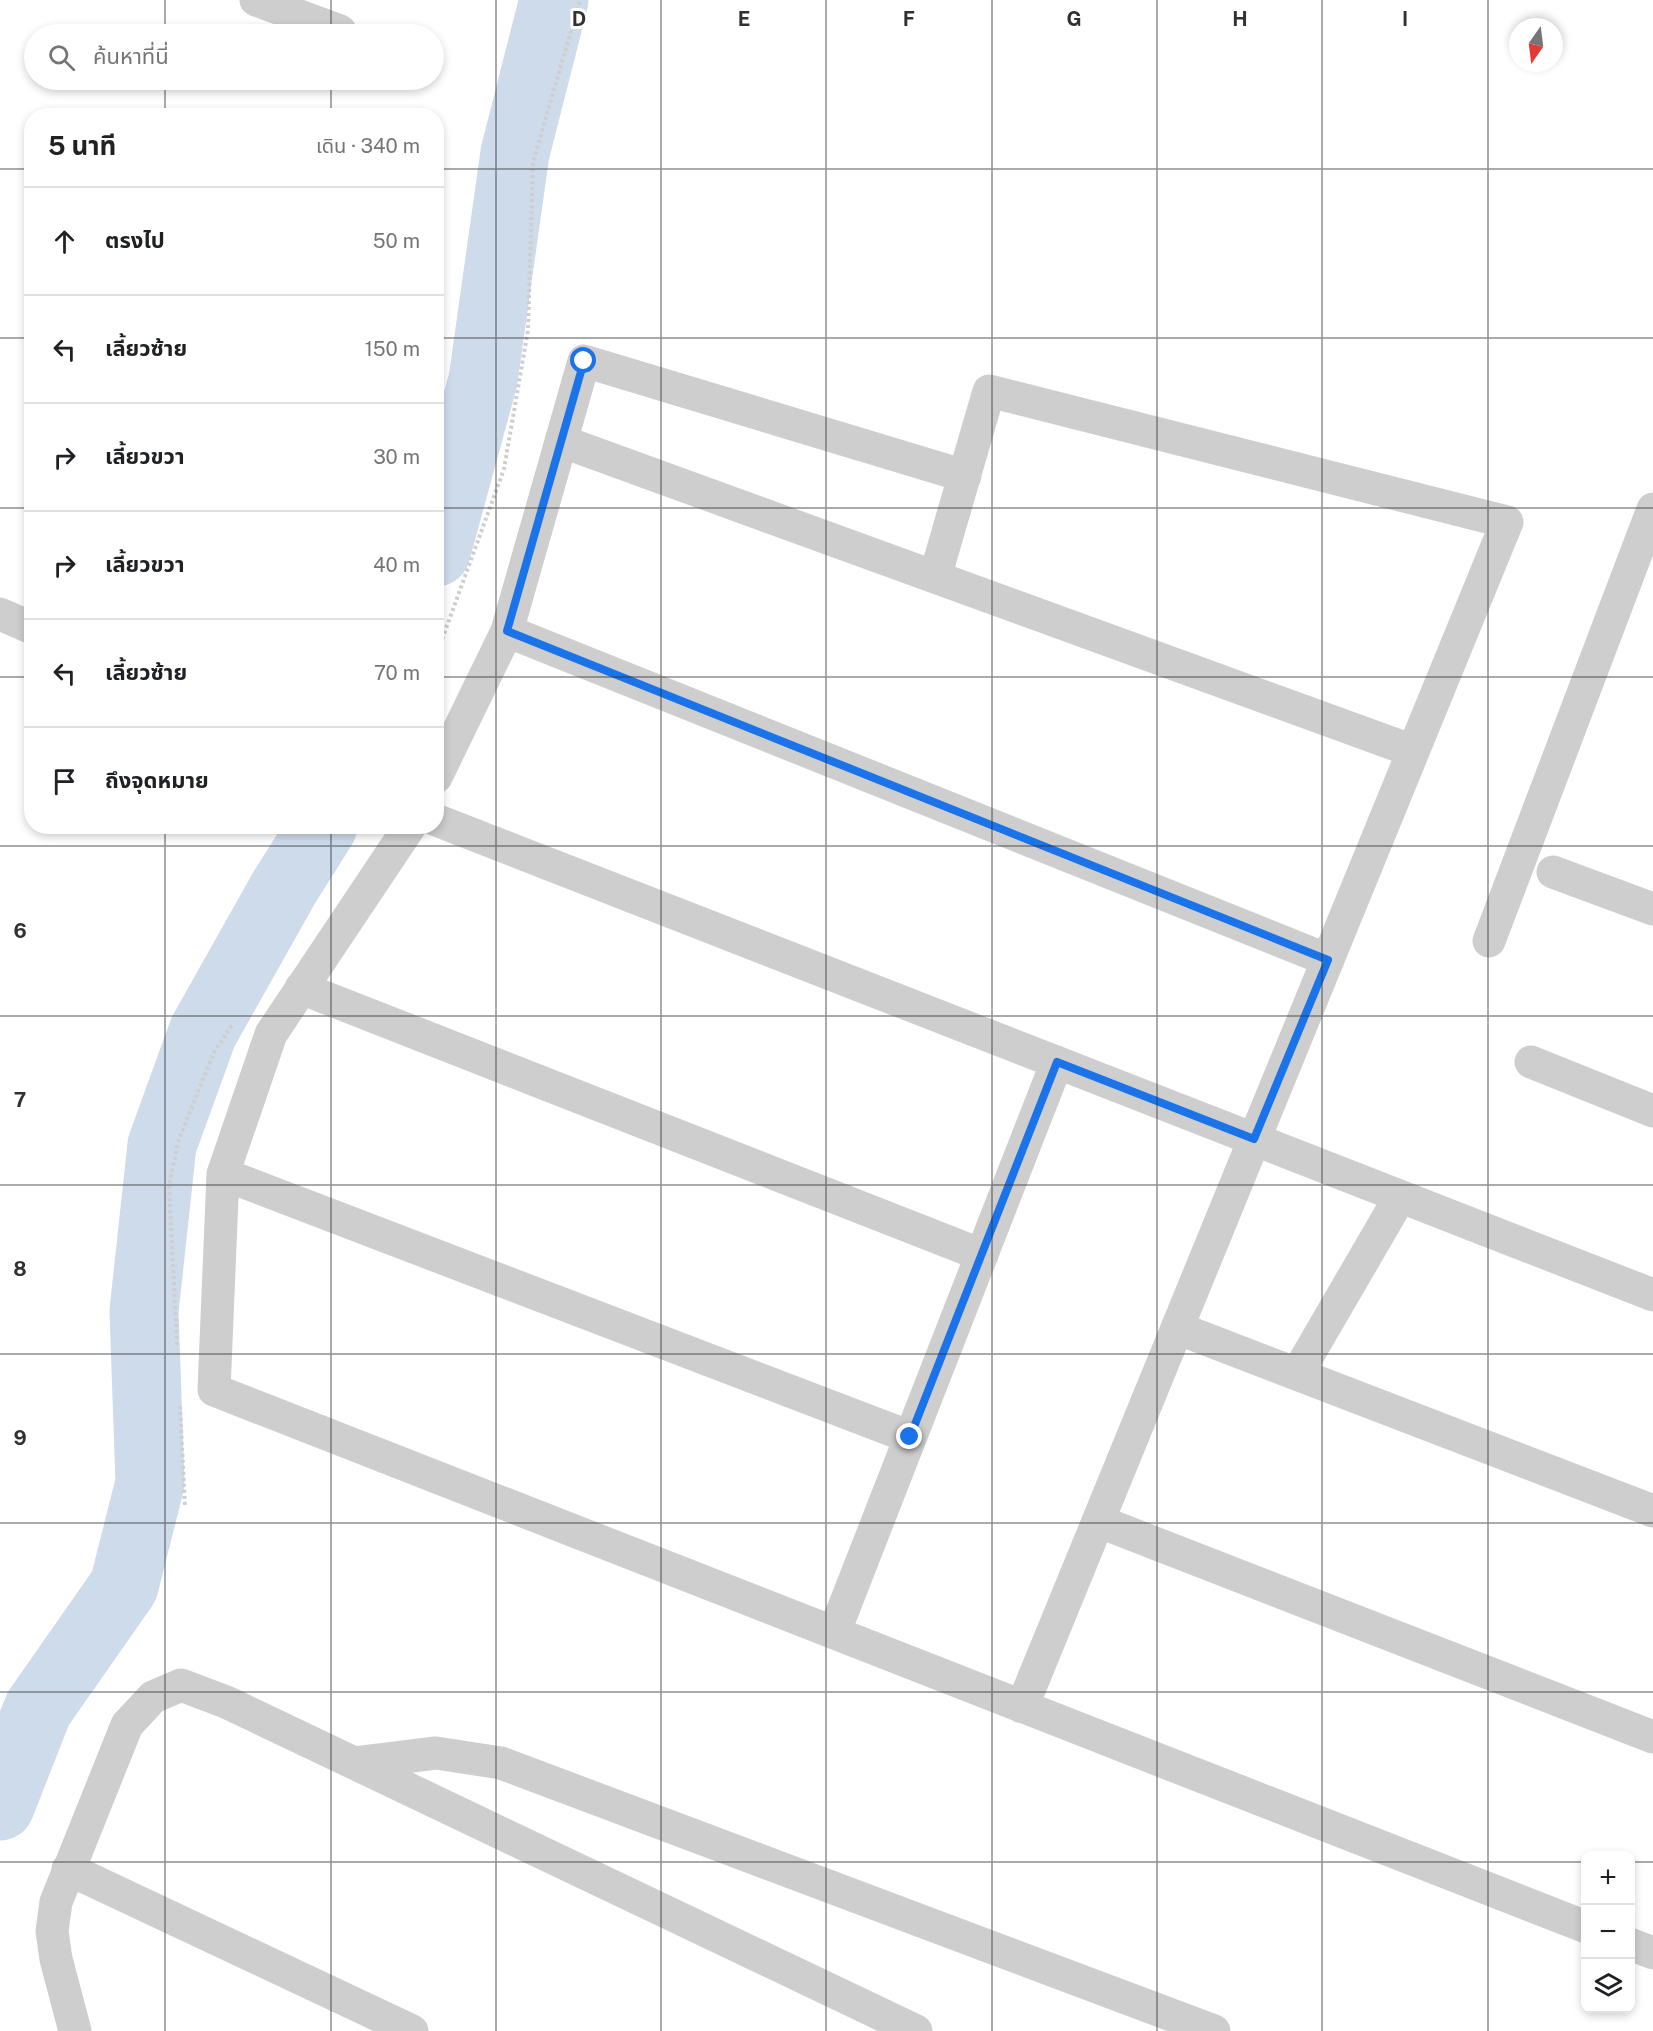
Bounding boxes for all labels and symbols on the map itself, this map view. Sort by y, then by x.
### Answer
text: D [572,7,586,31]
text: E [738,7,750,31]
text: F [903,7,915,31]
text: G [1066,7,1082,31]
text: H [1232,7,1248,31]
text: I [1402,7,1408,31]
north arrow [1509,18,1563,72]
route start [570,347,596,373]
text: 6 [13,919,27,943]
text: 7 [14,1088,26,1112]
text: 8 [13,1257,27,1281]
route end [896,1423,922,1449]
text: 9 [13,1426,27,1450]

